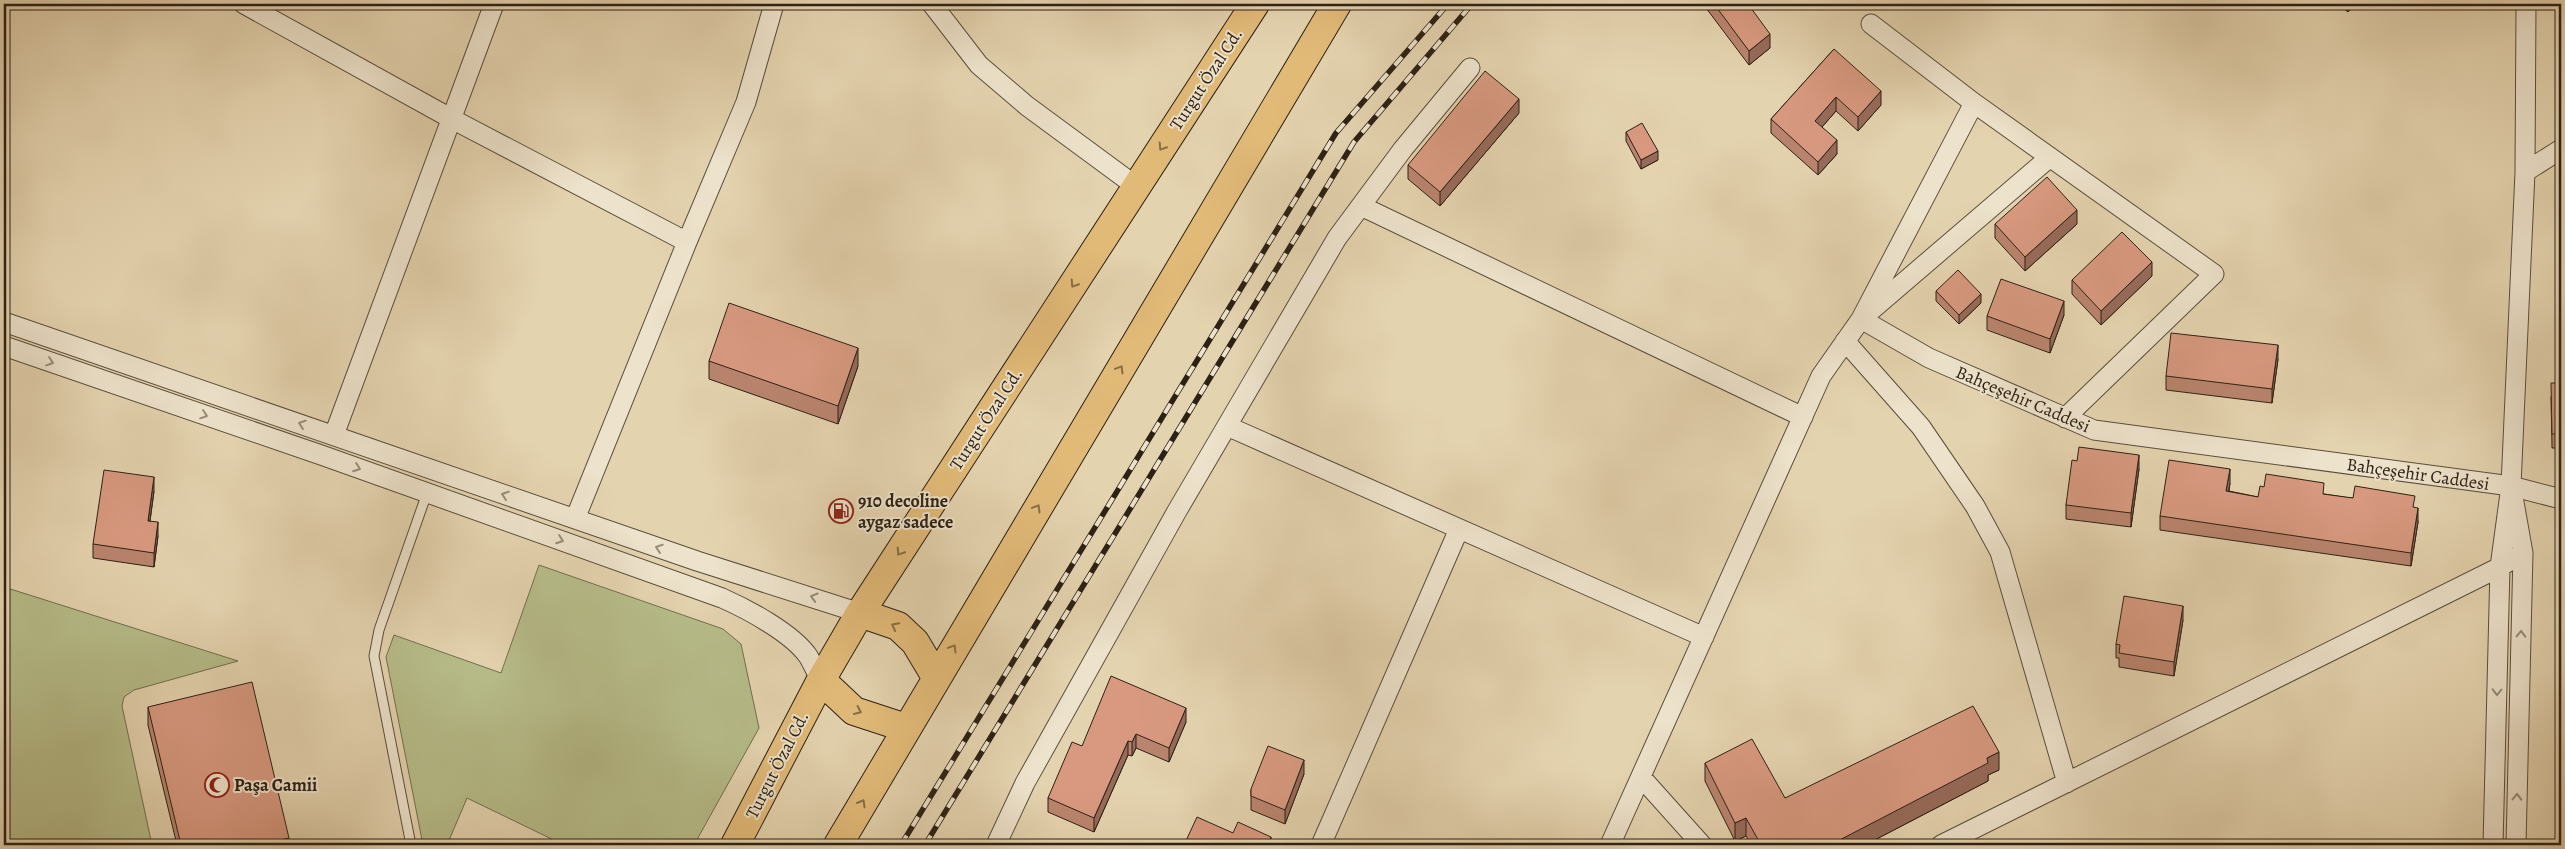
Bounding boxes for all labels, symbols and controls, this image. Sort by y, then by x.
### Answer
street label: Turgut Özal Cd. [1164,23,1248,135]
one-way arrow [1159,142,1168,151]
one-way arrow [1070,278,1080,287]
one-way arrow [45,356,54,366]
street label: Bahçeşehir Caddesi [1952,360,2094,438]
street label: Turgut Özal Cd. [944,363,1028,475]
one-way arrow [1113,365,1123,374]
one-way arrow [199,409,207,419]
one-way arrow [299,420,307,430]
street label: Bahçeşehir Caddesi [2345,452,2491,496]
one-way arrow [352,462,361,472]
place label: 910 decoline aygaz sadece [858,489,953,534]
one-way arrow [502,491,510,501]
fuel station icon: 910 decoline aygaz sadece [828,498,854,524]
one-way arrow [1030,505,1040,514]
one-way arrow [555,534,563,544]
one-way arrow [655,544,664,554]
one-way arrow [896,547,906,556]
one-way arrow [810,593,818,603]
one-way arrow [892,622,901,632]
one-way arrow [2516,630,2526,638]
one-way arrow [947,644,957,653]
one-way arrow [2491,688,2502,696]
one-way arrow [853,705,862,715]
street label: Turgut Özal Cd. [740,707,814,823]
mosque icon: Paşa Camii [204,772,230,798]
place label: Paşa Camii [234,773,317,797]
one-way arrow [2512,792,2523,800]
one-way arrow [856,799,866,808]

